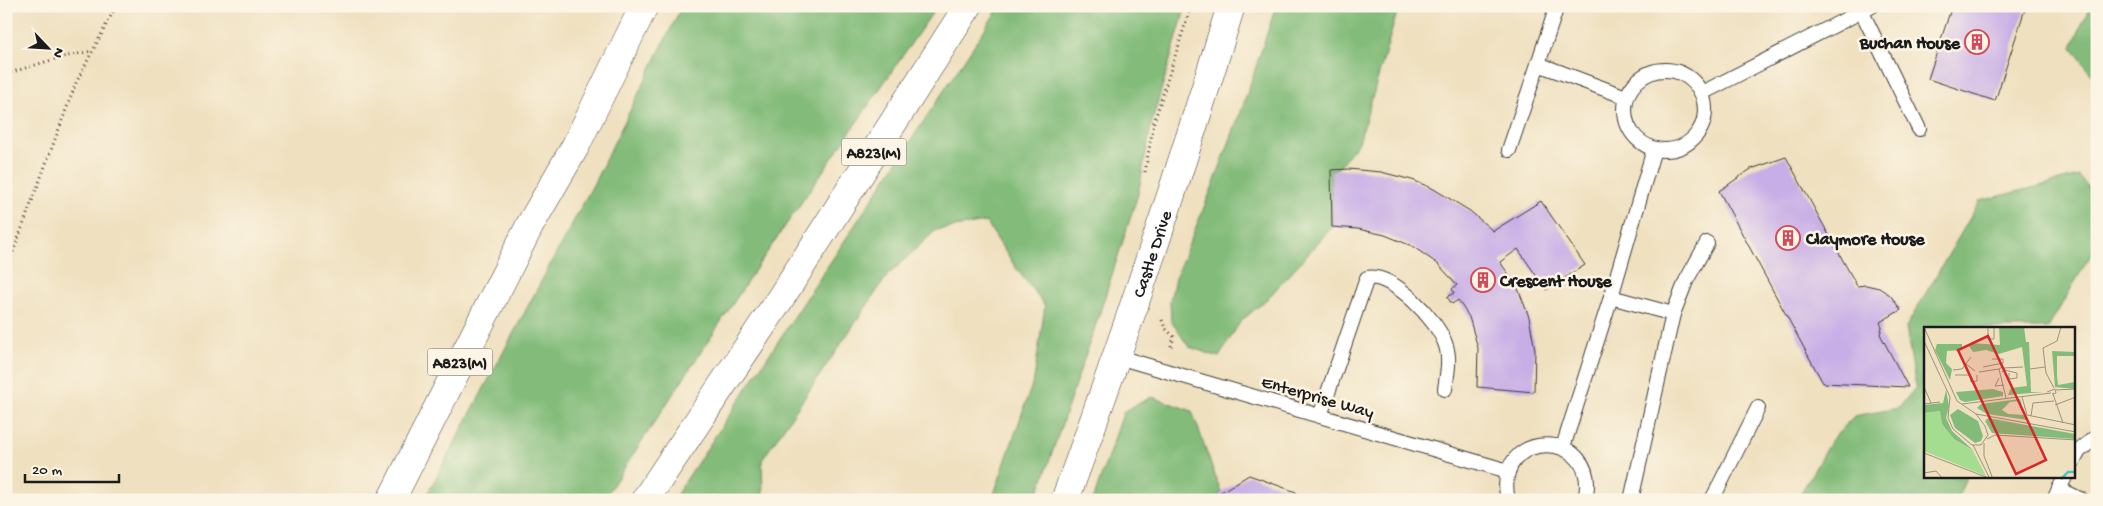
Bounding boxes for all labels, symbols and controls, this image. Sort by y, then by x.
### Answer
north arrow [22,22,72,72]
building icon: Buchan House [1964,29,1990,55]
place label: Buchan House [1859,34,1961,55]
text: N [48,45,67,60]
road number: A823(M) [842,138,906,166]
street label: Castle Drive [1129,208,1178,301]
building icon: Claymore House [1775,225,1801,251]
place label: Claymore House [1805,230,1925,251]
building icon: Crescent House [1470,267,1496,293]
place label: Crescent House [1499,272,1612,293]
inset map [1924,327,2076,478]
road number: A823(M) [428,348,492,376]
street label: Enterprise Way [1259,372,1376,425]
scale bar [25,451,119,483]
text: 20 m [32,462,62,480]

